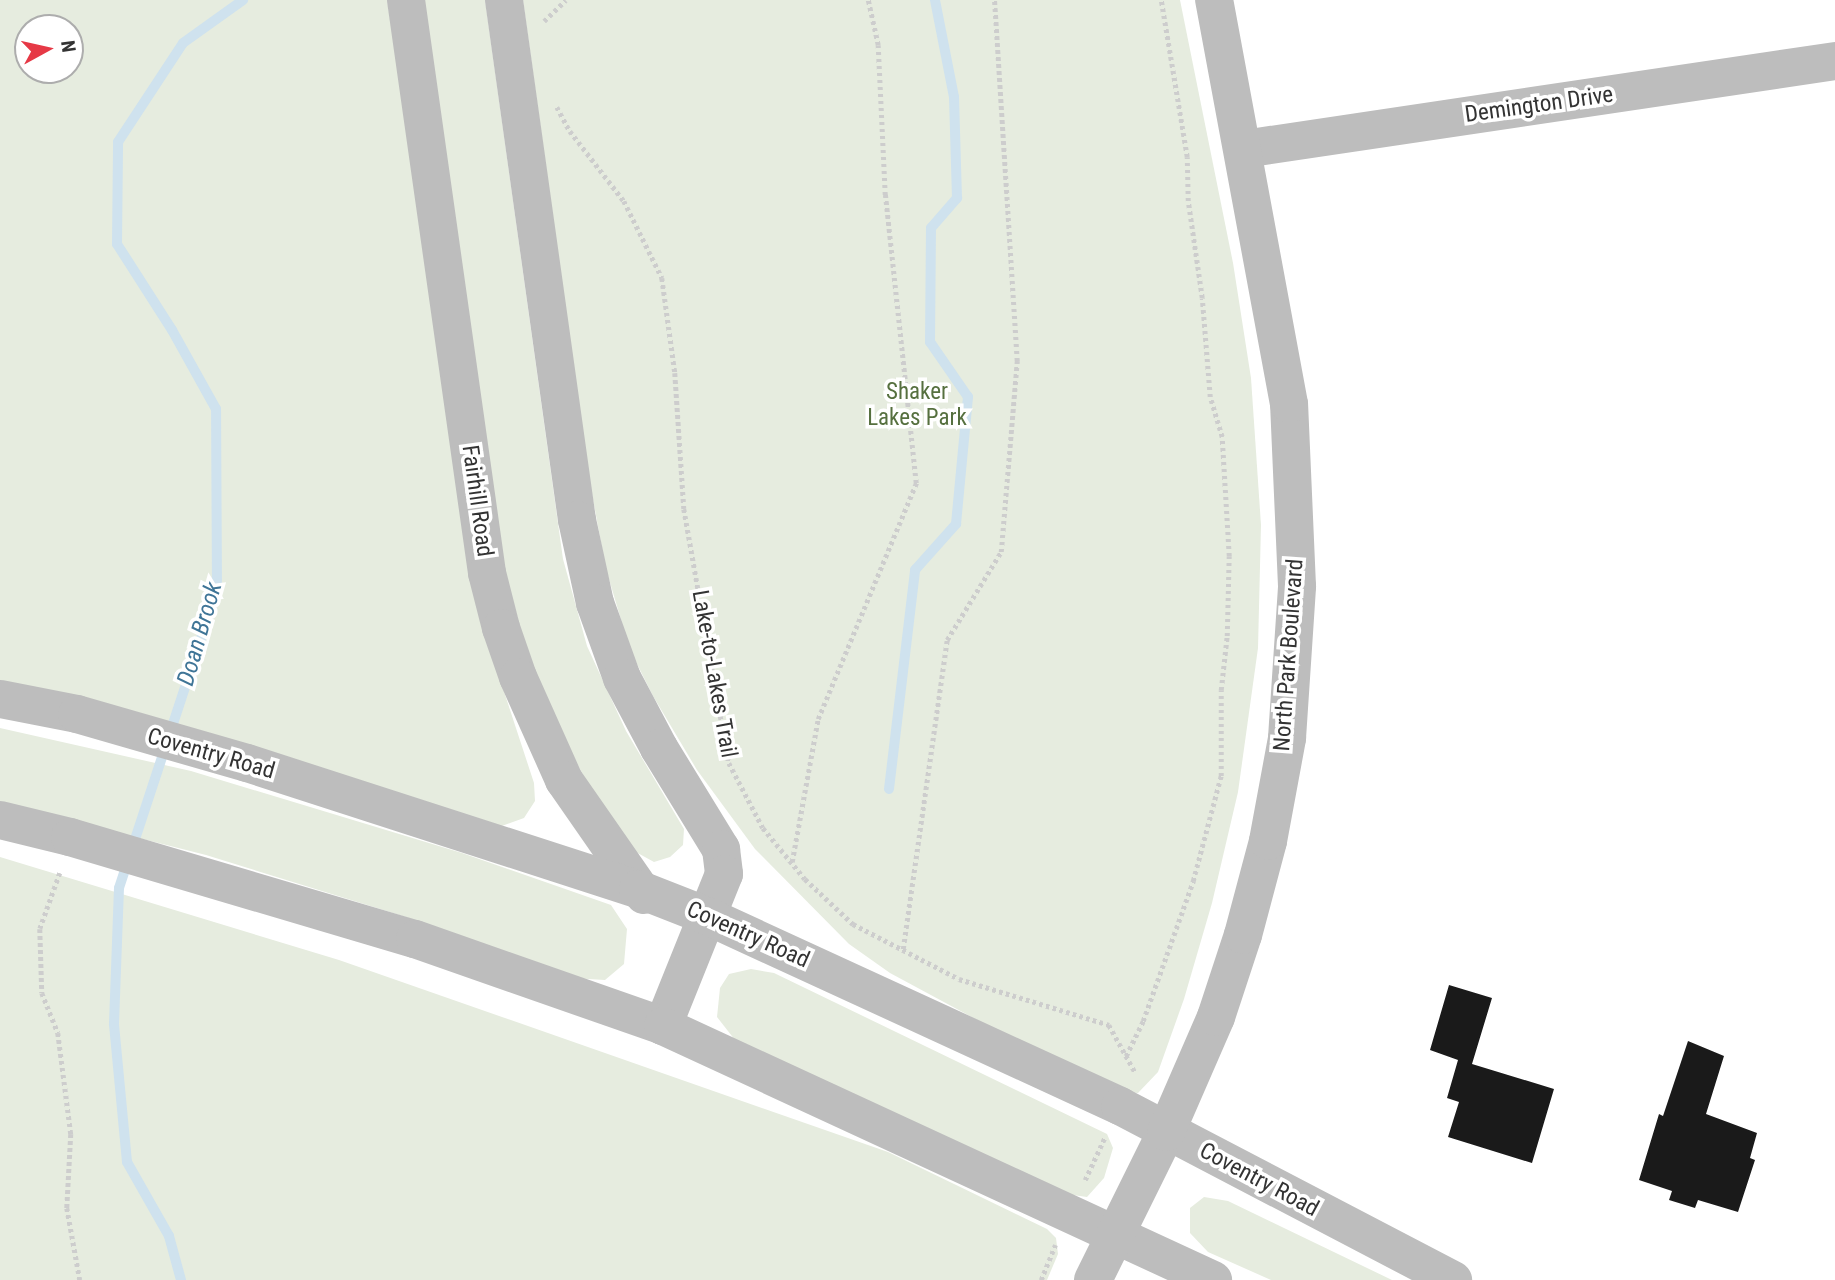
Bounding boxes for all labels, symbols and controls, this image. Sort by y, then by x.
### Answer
north arrow [14,14,84,84]
text: N [56,39,81,54]
street label: Demington Drive [1463,81,1615,129]
park label: Shaker Lakes Park [867,378,967,432]
street label: Fairhill Road [456,443,498,559]
street label: North Park Boulevard [1269,558,1309,752]
water label: Doan Brook [172,579,228,689]
street label: Lake-to-Lakes Trail [686,588,742,760]
street label: Coventry Road [144,723,278,785]
street label: Coventry Road [683,896,813,974]
street label: Coventry Road [1195,1137,1323,1223]

